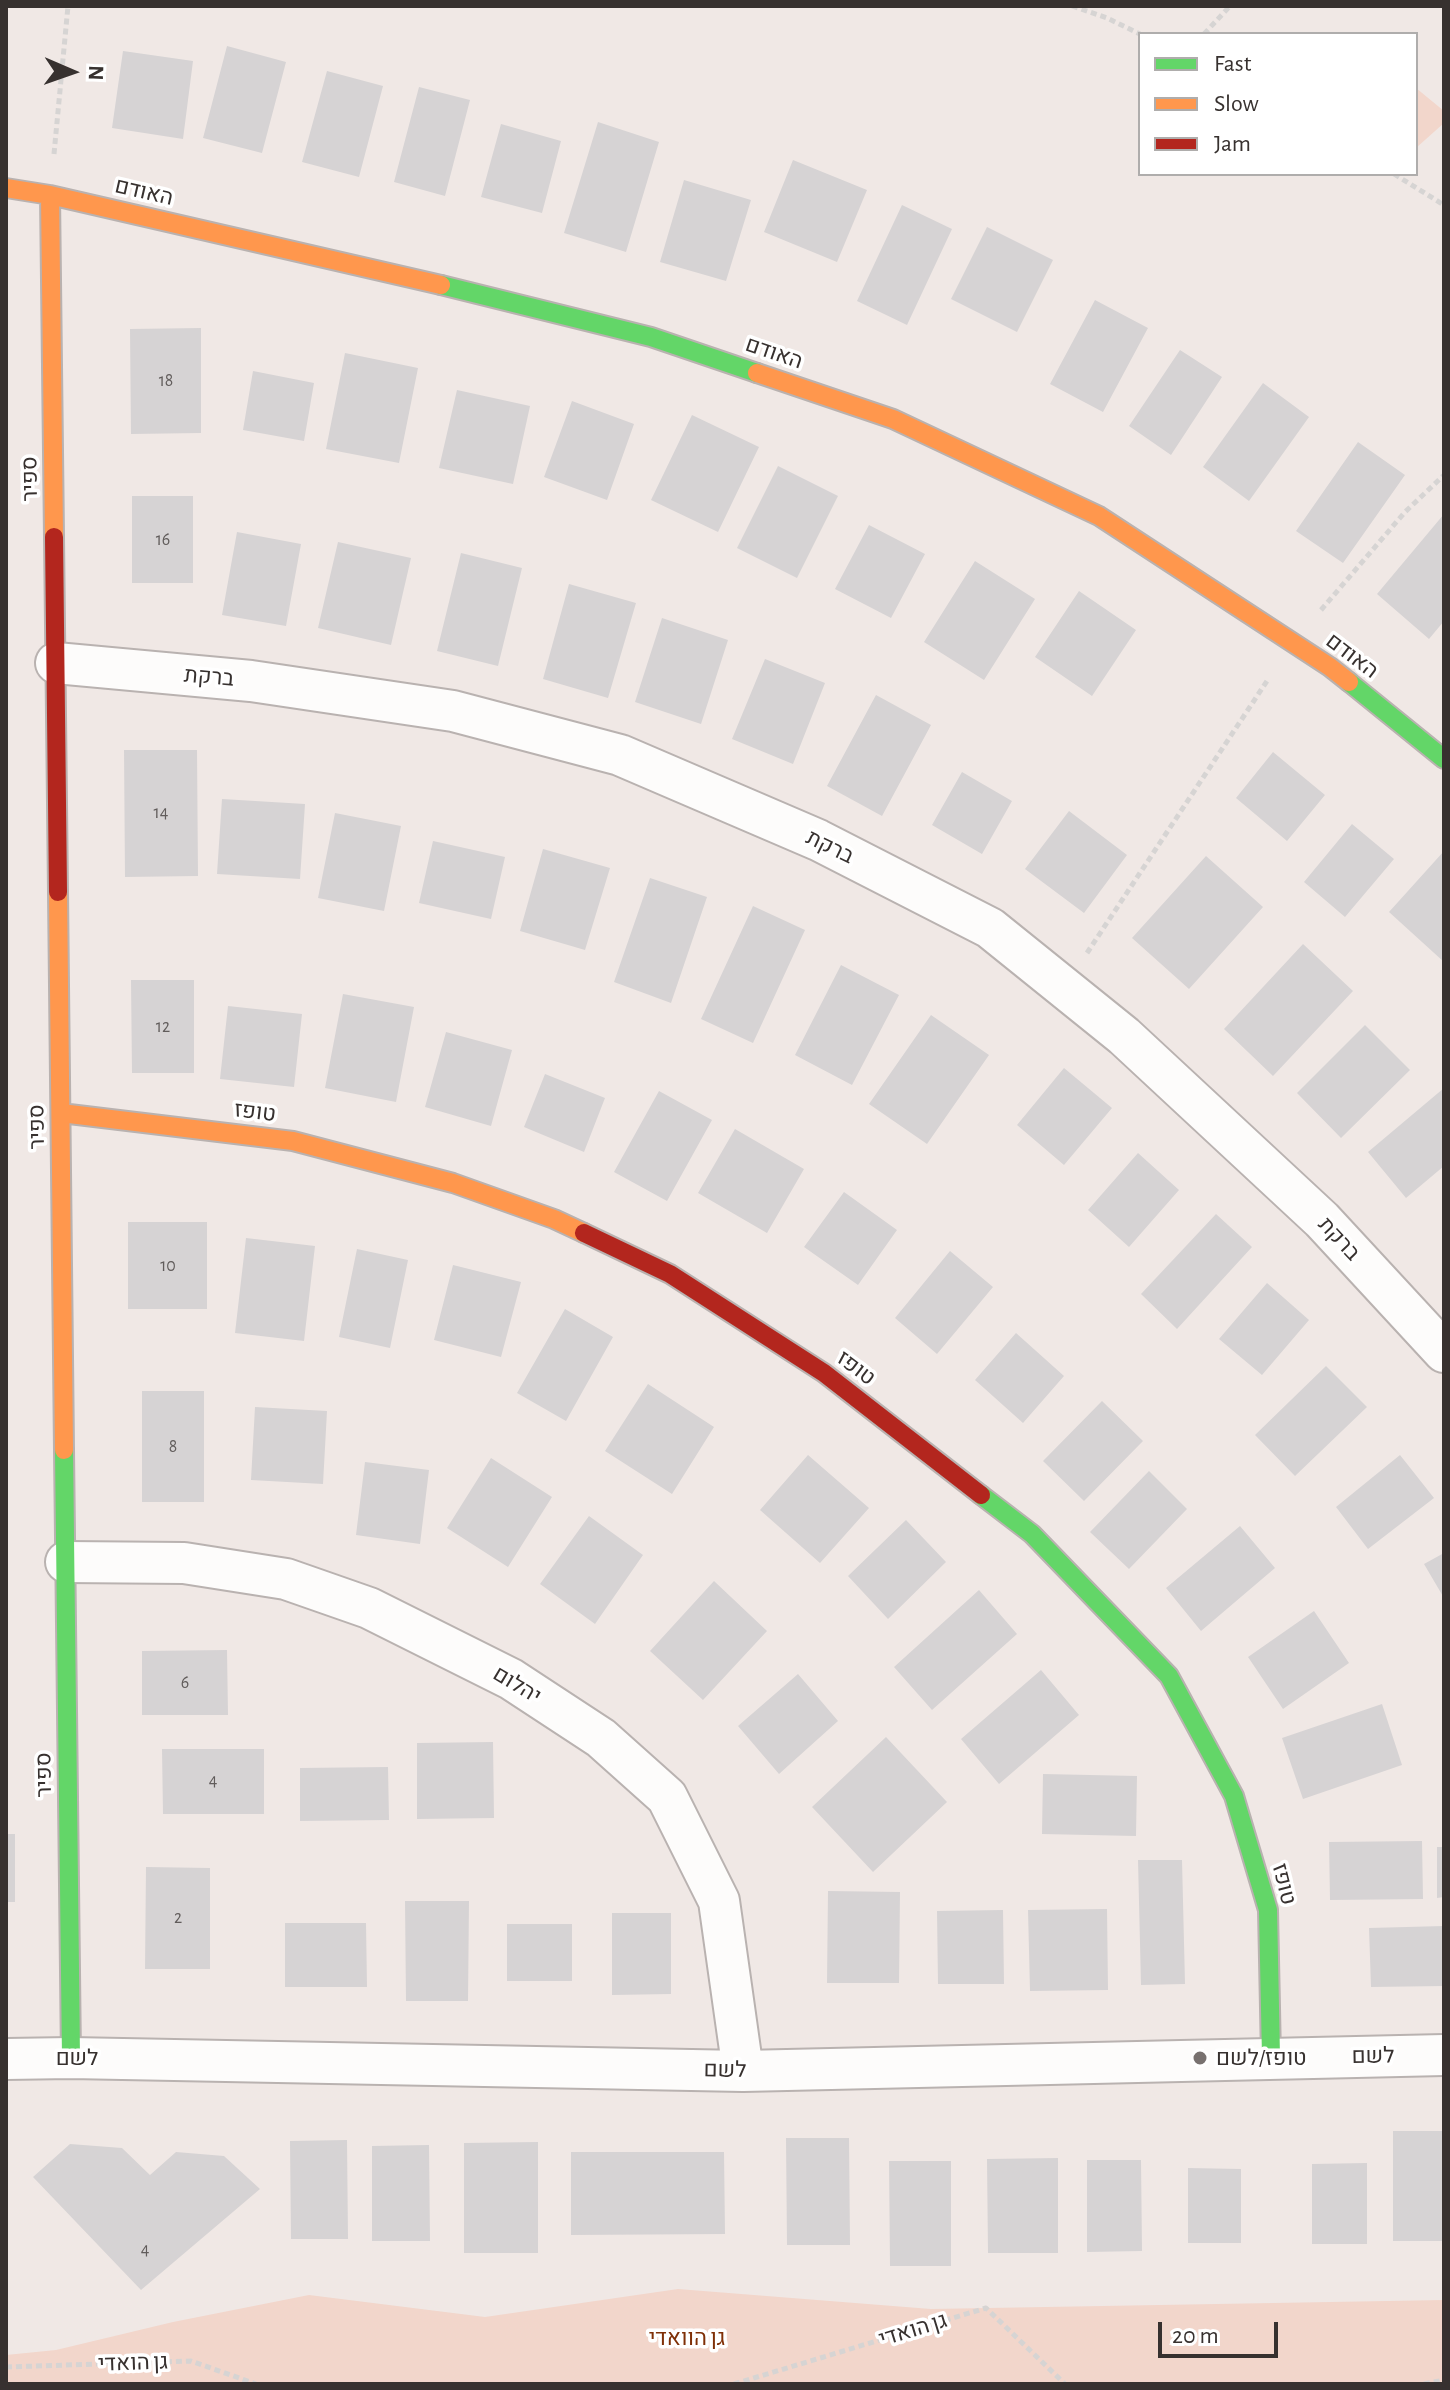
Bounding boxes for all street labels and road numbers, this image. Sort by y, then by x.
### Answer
street label: האודם [112,173,176,211]
street label: האודם [742,331,806,375]
street label: ספיר [16,456,44,502]
street label: האודם [1321,628,1383,684]
street label: ברקת [183,662,235,692]
street label: ברקת [802,824,858,870]
street label: טופז [233,1096,277,1128]
street label: ספיר [23,1104,51,1150]
street label: ברקת [1312,1212,1366,1266]
street label: טופז [831,1345,881,1391]
street label: יהלום [488,1660,546,1710]
street label: ספיר [30,1752,58,1798]
street label: טופז [1266,1861,1302,1907]
street label: לשם [1351,2042,1395,2070]
street label: לשם [56,2045,98,2071]
street label: לשם [703,2056,747,2084]
street label: גן הואדי [876,2307,950,2353]
street label: גן הואדי [98,2349,168,2377]

